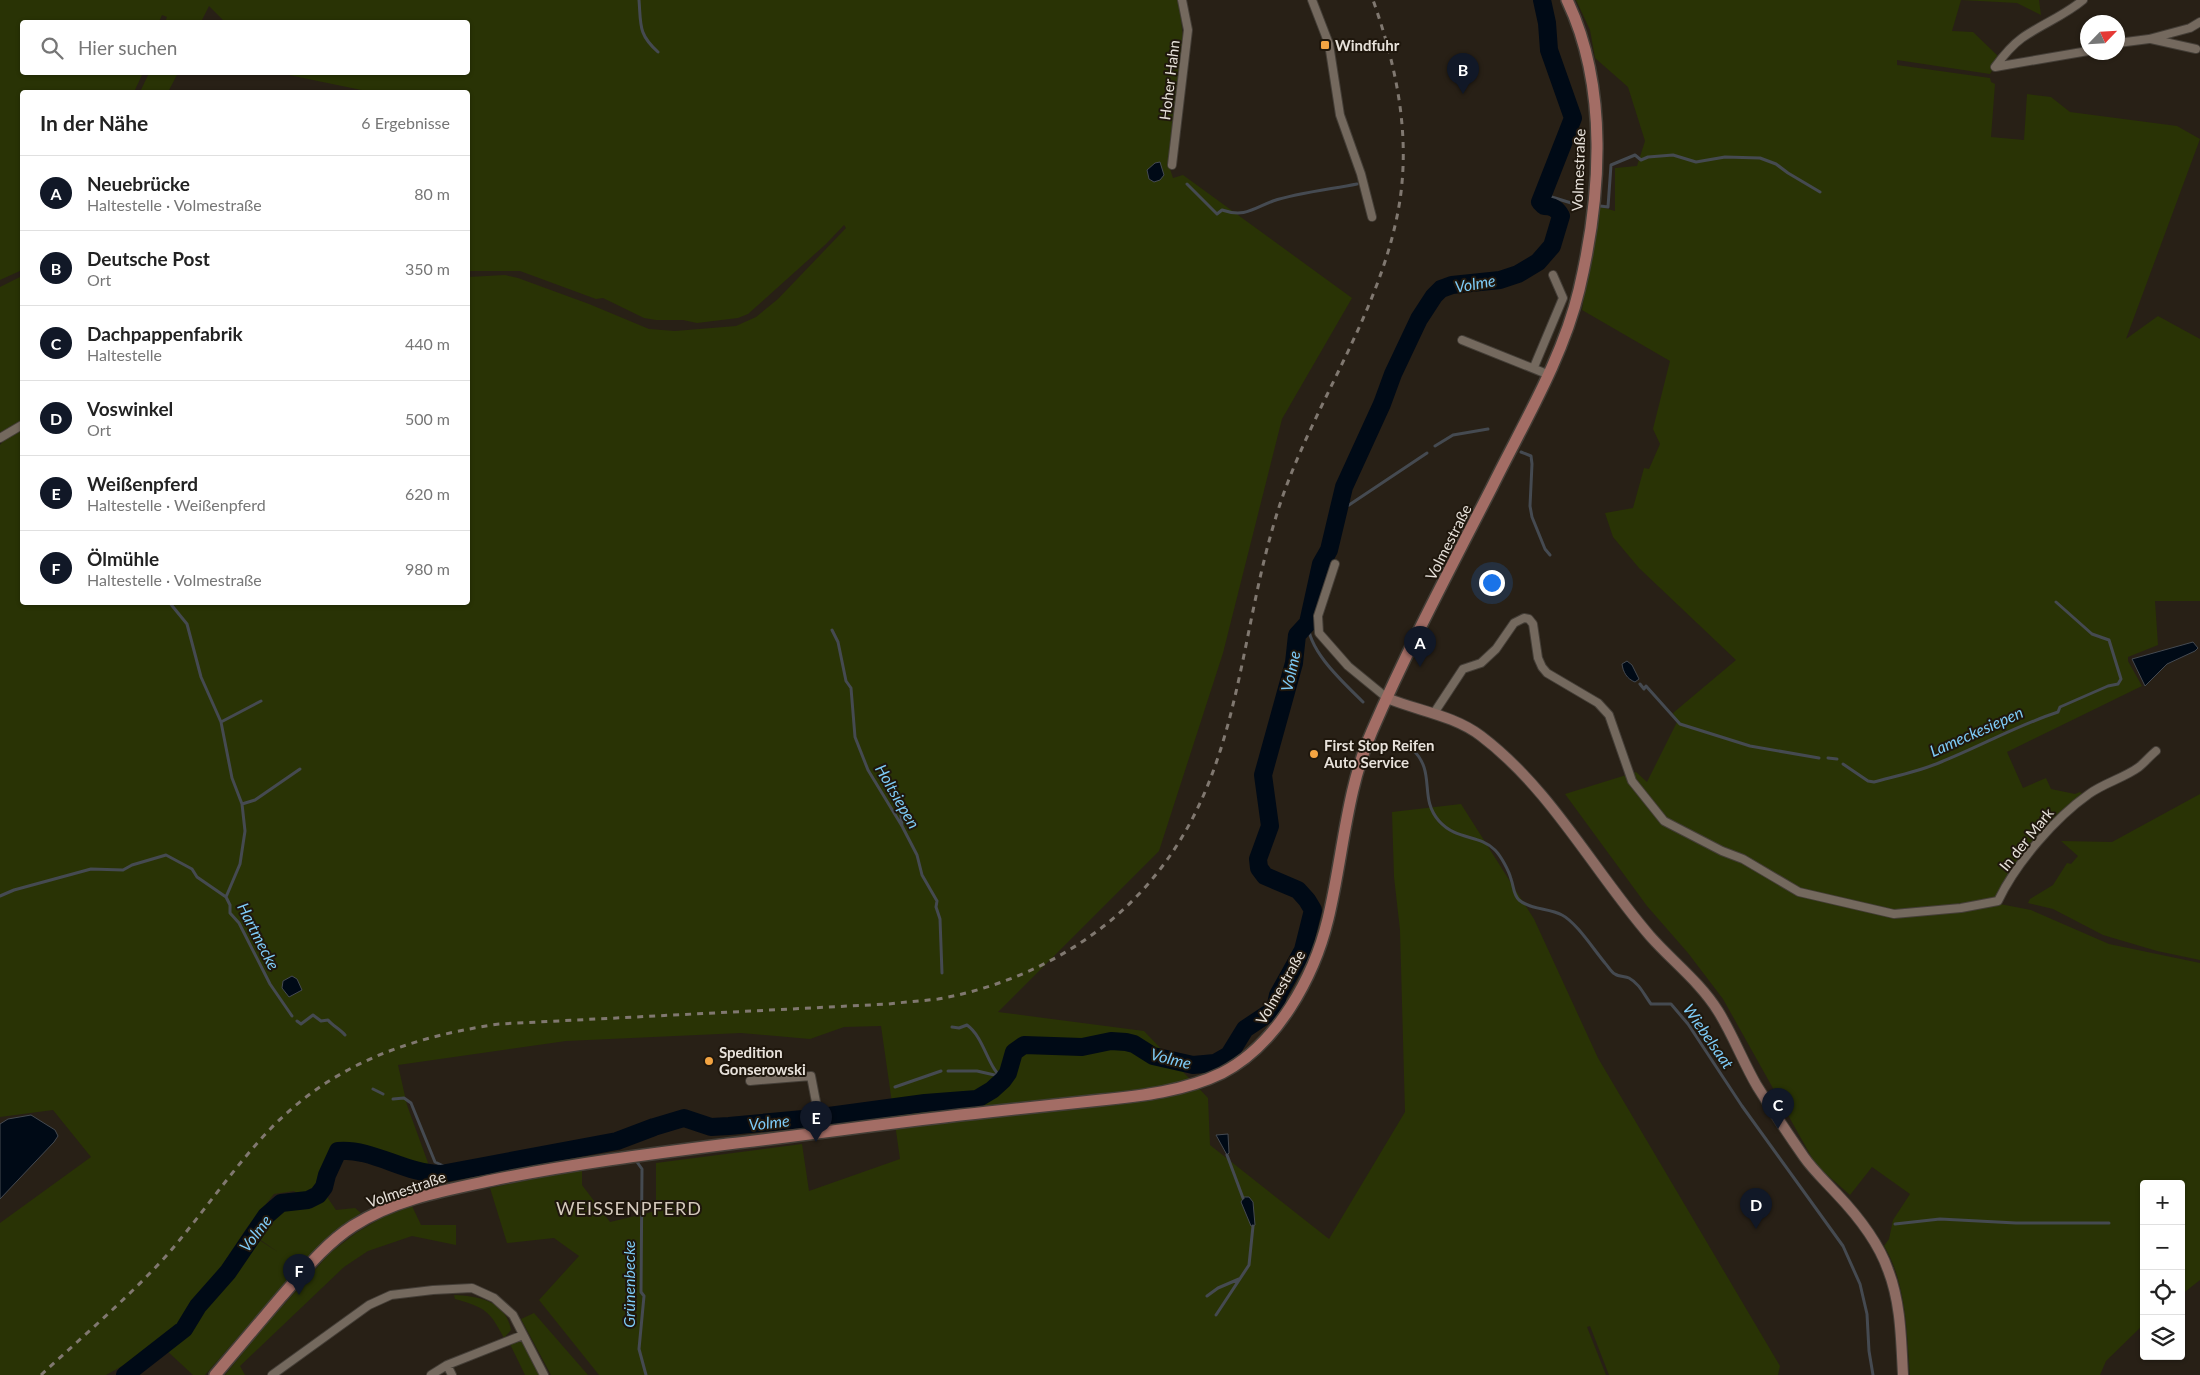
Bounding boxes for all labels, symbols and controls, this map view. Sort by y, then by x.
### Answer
north arrow [2080,15,2125,60]
search box [20,20,470,75]
icon: search [38,34,66,62]
text: Hier suchen [78,36,177,59]
place label: Windfuhr [1335,36,1400,54]
street label: Hoher Hahn [1155,39,1183,121]
marker: Windfuhr [1319,39,1331,51]
pin: B [1447,53,1479,94]
text: In der Nähe [40,110,148,135]
text: 6 Ergebnisse [361,113,450,132]
street label: Volmestraße [1568,128,1588,212]
text: Neuebrücke [87,172,190,195]
text: A [50,184,62,203]
text: 80 m [414,184,450,203]
text: Haltestelle · Volmestraße [87,195,262,214]
text: Deutsche Post [87,247,210,270]
text: B [51,259,61,278]
text: 350 m [405,259,450,278]
text: Ort [87,270,111,289]
water label: Volme [1453,270,1497,296]
text: Dachpappenfabrik [87,322,243,345]
text: C [51,334,61,353]
text: 440 m [405,334,450,353]
text: Haltestelle [87,345,162,364]
text: Voswinkel [87,397,173,420]
text: D [50,409,62,428]
text: 500 m [405,409,450,428]
text: Ort [87,420,111,439]
text: Weißenpferd [87,472,198,495]
text: E [51,484,61,503]
text: 620 m [405,484,450,503]
text: Haltestelle · Weißenpferd [87,495,266,514]
street label: Volmestraße [1421,501,1475,583]
text: Ölmühle [87,547,159,570]
text: F [51,559,61,578]
text: 980 m [405,559,450,578]
text: Haltestelle · Volmestraße [87,570,262,589]
your location [1479,570,1505,596]
pin: A [1404,626,1436,667]
water label: Volme [1276,649,1304,693]
water label: Lameckesiepen [1926,702,2026,760]
place label: First Stop Reifen Auto Service [1323,736,1434,771]
marker: First Stop Reifen Auto Service [1308,748,1320,760]
water label: Holtsiepen [872,760,924,832]
street label: In der Mark [1995,804,2057,874]
water label: Hartmecke [234,899,284,973]
street label: Volmestraße [1252,947,1308,1027]
water label: Wiebelsaat [1680,1000,1738,1072]
place label: Spedition Gonserowski [719,1043,806,1078]
water label: Volme [1149,1044,1194,1072]
marker: Spedition Gonserowski [703,1055,715,1067]
pin: C [1762,1088,1794,1129]
pin: E [800,1101,832,1142]
water label: Volme [748,1110,791,1134]
street label: Volmestraße [364,1167,448,1211]
map controls [2140,1180,2185,1360]
button: + [2140,1180,2185,1225]
pin: D [1740,1188,1772,1229]
district label: WEISSENPFERD [556,1197,702,1219]
water label: Volme [235,1211,275,1255]
button: − [2140,1225,2185,1270]
water label: Grünenbecke [619,1240,638,1328]
pin: F [283,1254,315,1295]
button: locate [2140,1270,2185,1315]
button: layers [2140,1315,2185,1360]

